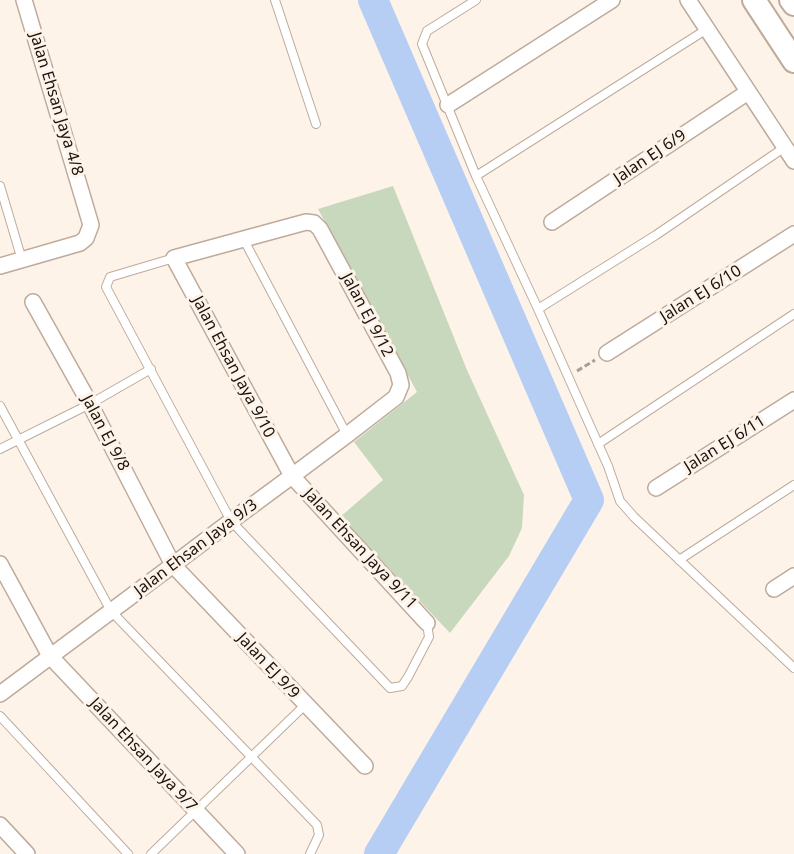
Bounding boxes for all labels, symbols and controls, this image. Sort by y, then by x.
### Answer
street label: Jalan Ehsan Jaya 4/8 [25,30,87,178]
street label: Jalan EJ 6/9 [610,126,690,188]
street label: Jalan EJ 6/10 [657,261,745,327]
street label: Jalan EJ 9/12 [337,270,397,360]
street label: Jalan Ehsan Jaya 9/10 [187,293,279,441]
street label: Jalan EJ 9/8 [77,392,133,474]
street label: Jalan EJ 6/11 [681,411,769,477]
street label: Jalan Ehsan Jaya 9/11 [299,485,421,613]
street label: Jalan Ehsan Jaya 9/3 [131,496,261,600]
street label: Jalan EJ 9/9 [233,629,303,703]
street label: Jalan Ehsan Jaya 9/7 [85,694,201,816]

